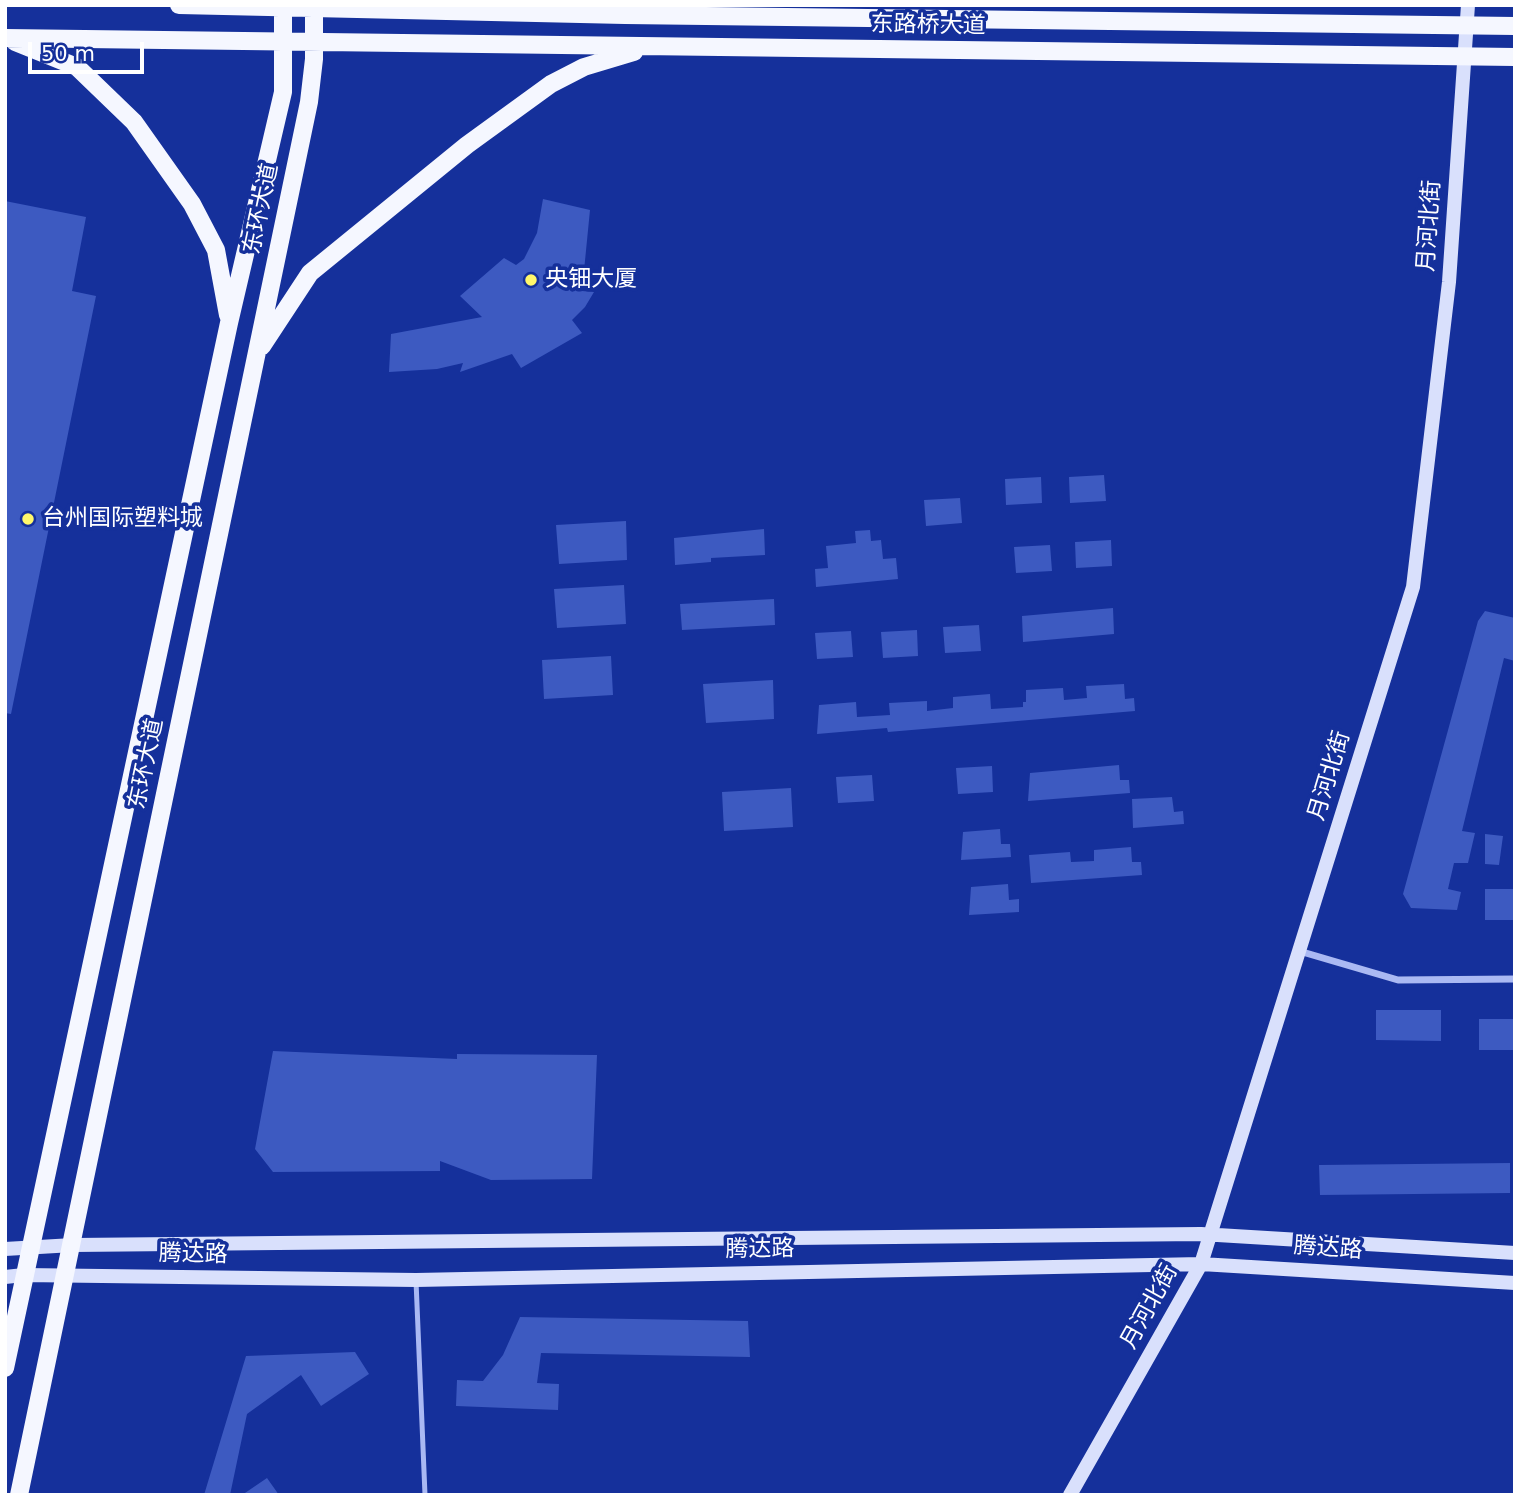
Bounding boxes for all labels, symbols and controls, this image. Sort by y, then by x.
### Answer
street label: 东路桥大道 [870,11,986,41]
scale bar [32,28,147,72]
text: 50 m [41,42,95,66]
street label: 东环大道 [239,161,285,257]
street label: 月河北街 [1413,179,1447,273]
place label: 央钿大厦 [545,266,637,294]
marker: 央钿大厦 [523,272,539,288]
place label: 台州国际塑料城 [42,505,203,533]
marker: 台州国际塑料城 [20,511,36,527]
street label: 东环大道 [124,716,170,812]
street label: 月河北街 [1303,728,1357,824]
street label: 腾达路 [1293,1233,1363,1265]
street label: 腾达路 [725,1236,795,1264]
street label: 腾达路 [158,1241,228,1269]
street label: 月河北街 [1116,1260,1184,1354]

